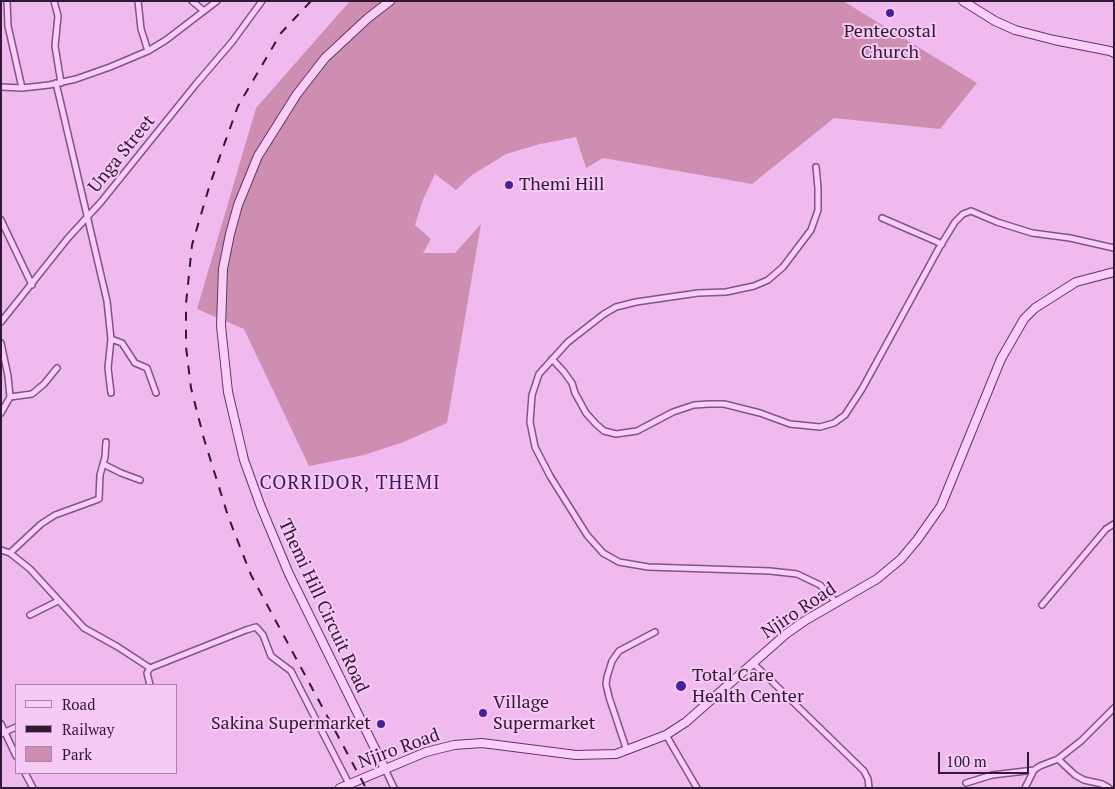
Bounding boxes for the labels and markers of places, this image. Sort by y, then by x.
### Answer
marker: Pentecostal Church [884,7,896,19]
place label: Pentecostal Church [844,21,936,64]
place label: Themi Hill [519,174,604,196]
marker: Themi Hill [503,179,515,191]
place label: Total Care Health Center [692,665,804,708]
marker: Total Care Health Center [674,679,688,693]
place label: Village Supermarket [493,692,595,734]
marker: Village Supermarket [477,707,489,719]
place label: Sakina Supermarket [211,713,371,735]
marker: Sakina Supermarket [375,718,387,730]

